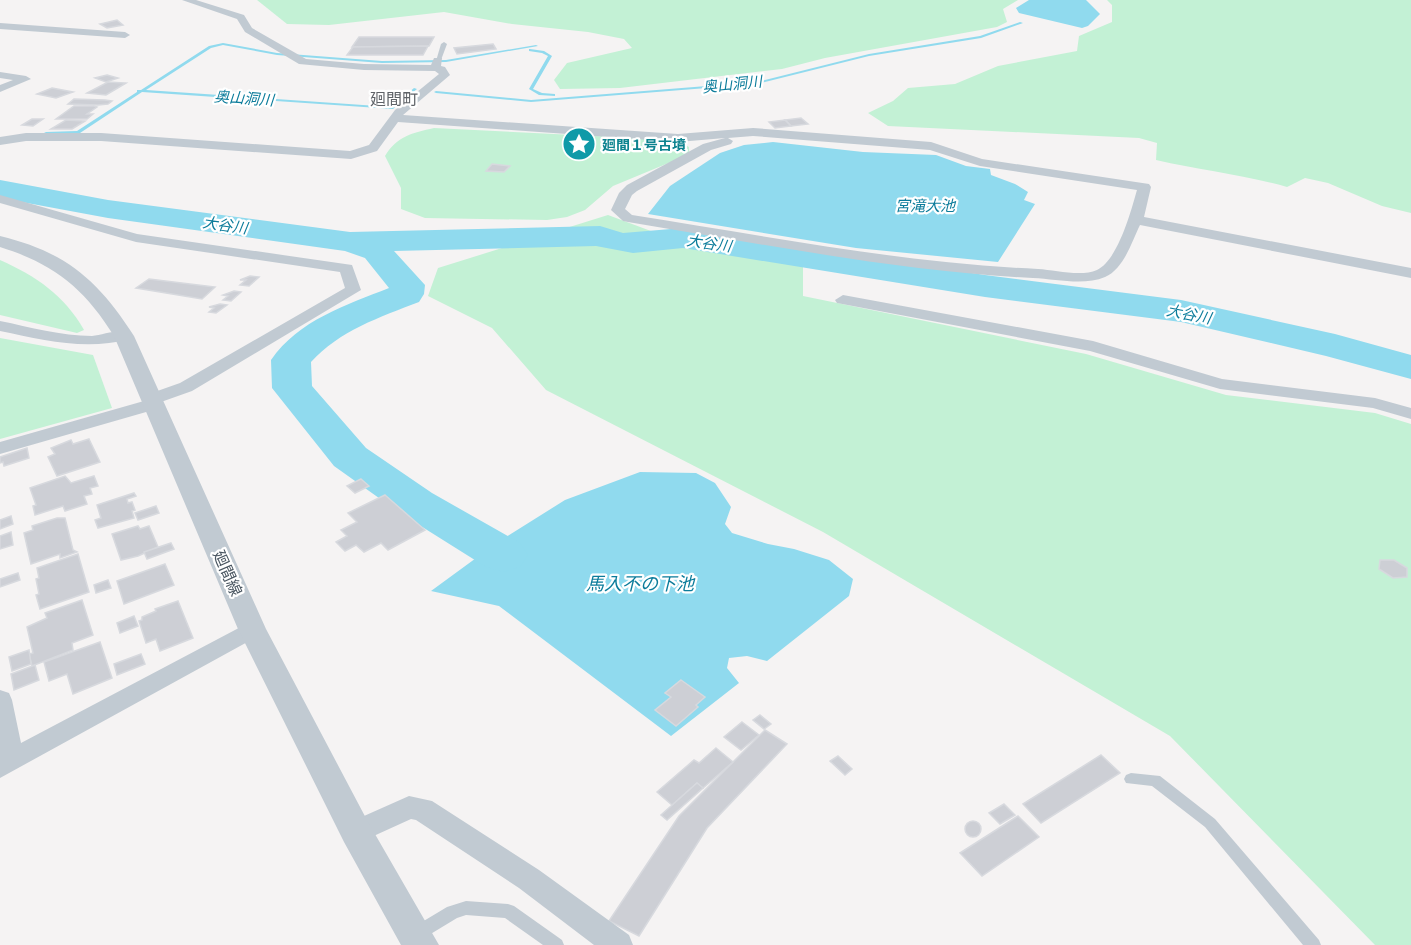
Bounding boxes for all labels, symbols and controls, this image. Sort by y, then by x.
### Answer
water label: 奥山洞川 [701,70,765,98]
water label: 奥山洞川 [213,85,277,111]
district label: 廻間町 [370,88,418,110]
place icon: 廻間１号古墳 [561,126,597,162]
place label: 廻間１号古墳 [602,135,686,154]
water label: 宮滝大池 [895,195,957,216]
water label: 大谷川 [201,211,251,239]
water label: 大谷川 [685,229,735,257]
water label: 大谷川 [1165,299,1215,329]
street label: 廻間線 [208,547,248,599]
water label: 馬入不の下池 [586,571,696,595]

